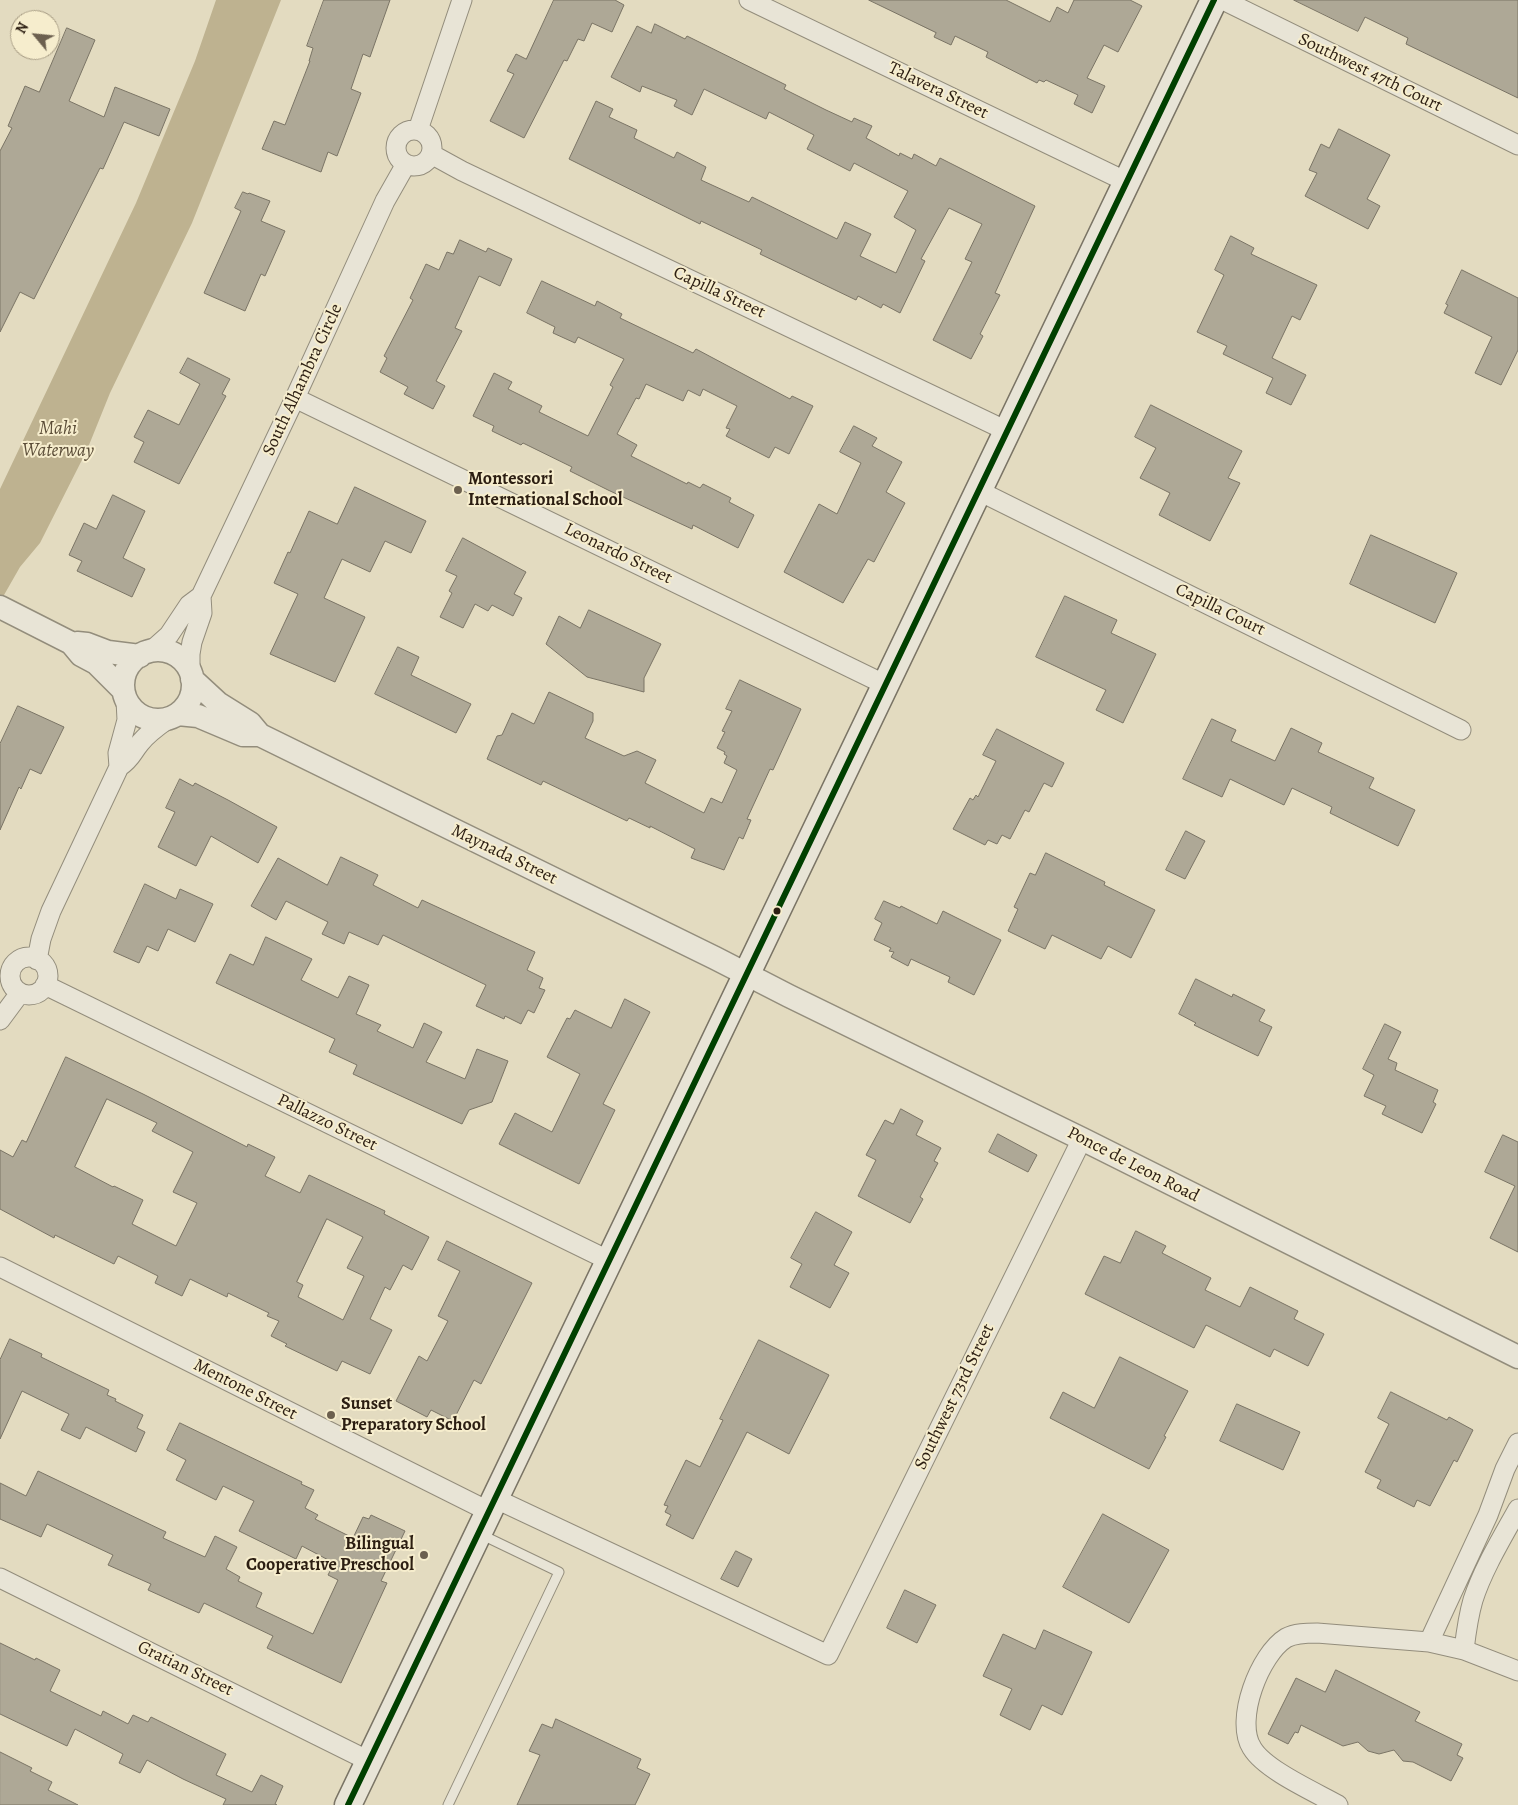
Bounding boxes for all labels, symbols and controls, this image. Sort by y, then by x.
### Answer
north arrow [10,10,60,60]
text: N [11,19,33,37]
street label: Southwest 47th Court [1294,29,1446,117]
street label: Talavera Street [885,58,991,124]
street label: Capilla Street [669,262,769,324]
street label: South Alhambra Circle [258,301,348,459]
water label: Mahi Waterway [22,418,94,462]
place label: Montessori International School [468,469,622,512]
marker: Montessori International School [452,484,464,496]
street label: Leonardo Street [560,519,676,589]
street label: Capilla Court [1171,579,1269,641]
street label: Maynada Street [447,820,561,890]
unlabelled marker [772,906,782,916]
street label: Pallazzo Street [274,1090,380,1156]
street label: Ponce de Leon Road [1063,1122,1203,1208]
street label: Southwest 73rd Street [910,1321,1000,1473]
street label: Mentone Street [190,1355,300,1425]
place label: Sunset Preparatory School [341,1394,486,1436]
marker: Sunset Preparatory School [325,1409,337,1421]
place label: Bilingual Cooperative Preschool [246,1534,414,1576]
marker: Bilingual Cooperative Preschool [418,1549,430,1561]
street label: Gratian Street [134,1637,236,1701]

